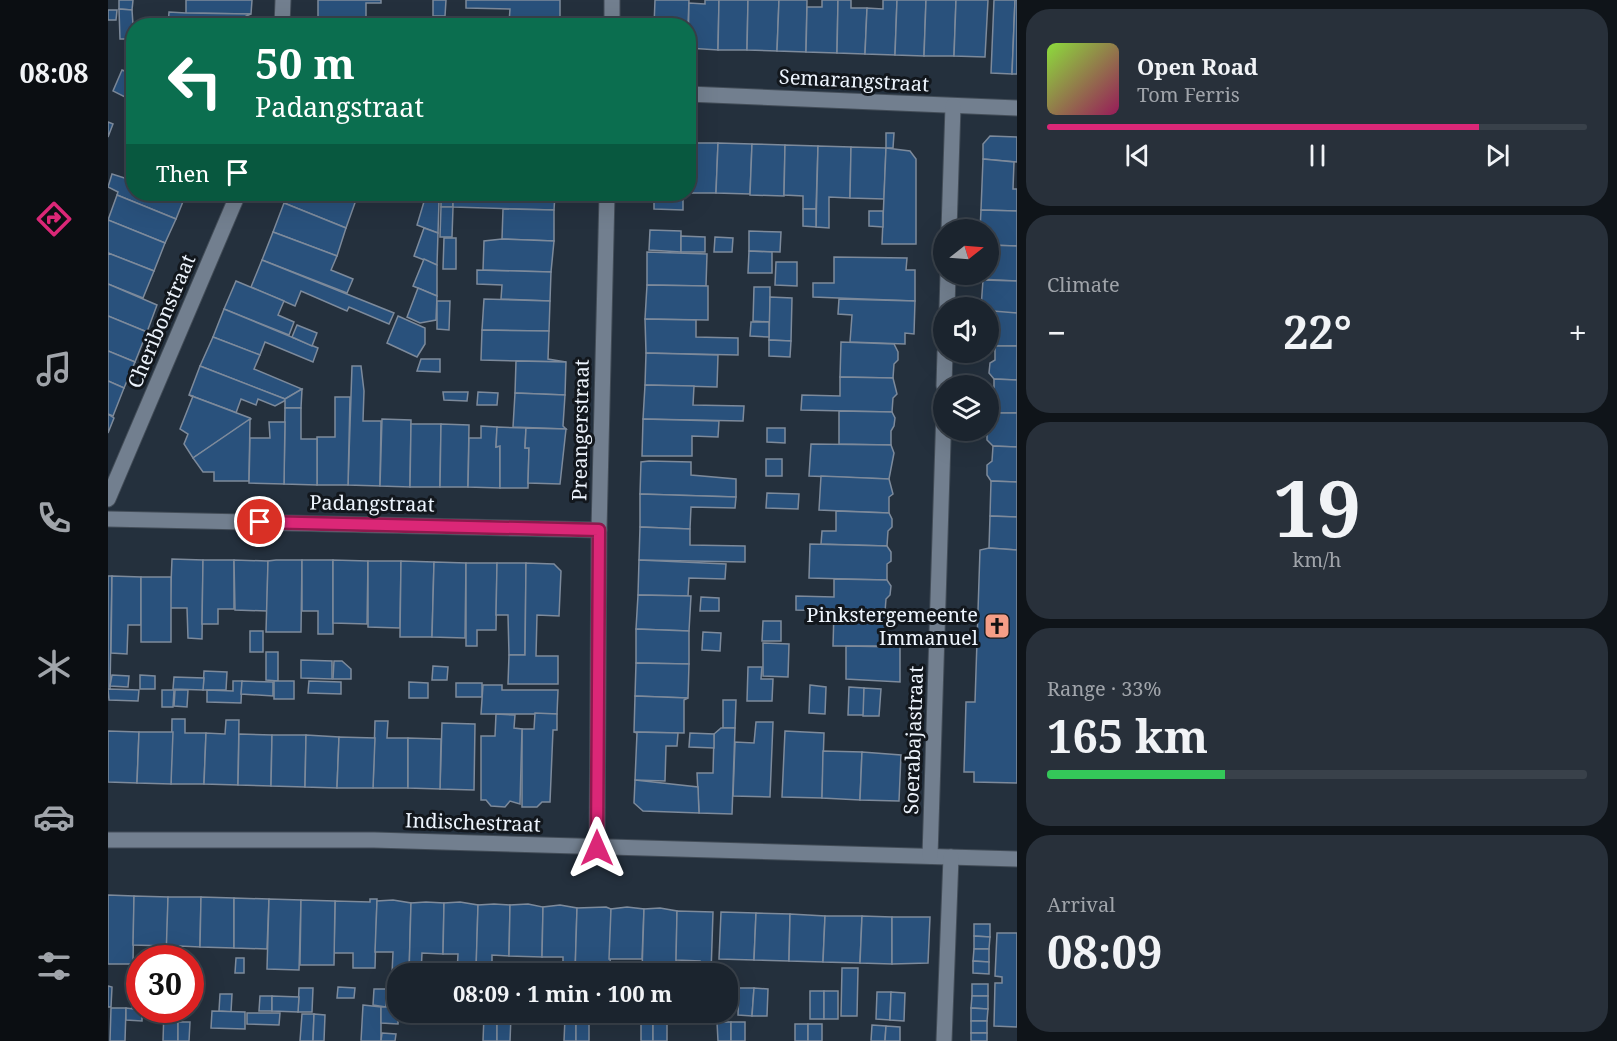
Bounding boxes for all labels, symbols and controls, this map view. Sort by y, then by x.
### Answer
text: 50 m [255,34,355,91]
icon: left [156,42,234,120]
text: Open Road [1137,51,1258,81]
text: 08:08 [19,54,89,91]
street label: Semarangstraat [778,63,930,97]
text: Tom Ferris [1137,81,1240,108]
text: Padangstraat [255,88,424,125]
icon: previous [1121,139,1154,172]
icon: pause [1301,139,1334,172]
icon: next [1481,139,1514,172]
icon: arrive [221,156,254,189]
text: Then [156,158,209,188]
icon: directions [33,198,75,240]
north arrow [933,219,999,285]
map controls [933,219,999,441]
street label: Cheribonstraat [121,250,201,392]
text: Climate [1047,271,1120,298]
button: sound [933,297,999,363]
text: 22° [1283,301,1352,362]
text: − [1047,310,1066,355]
text: + [1569,310,1587,355]
icon: music [33,348,75,390]
street label: Preangerstraat [565,359,595,501]
button: layers [933,375,999,441]
text: 19 [1273,454,1361,560]
street label: Padangstraat [309,488,435,518]
pin [234,496,285,547]
icon: phone [33,497,75,539]
icon: arrive [243,505,276,538]
text: km/h [1292,546,1342,573]
place label: Pinkstergemeente Immanuel [806,601,978,651]
church icon: Pinkstergemeente Immanuel [982,611,1012,641]
icon: climate [33,646,75,688]
street label: Soerabajastraat [897,665,929,815]
text: Range · 33% [1047,675,1161,702]
text: 165 km [1047,705,1208,766]
icon: car [33,796,75,838]
street label: Indischestraat [405,806,541,838]
position arrow [565,816,629,880]
text: Arrival [1047,891,1115,918]
text: 08:09 [1047,921,1162,982]
icon: filters [33,945,75,987]
speed limit sign: 30 [126,945,204,1023]
text: 08:09 · 1 min · 100 m [453,978,672,1008]

